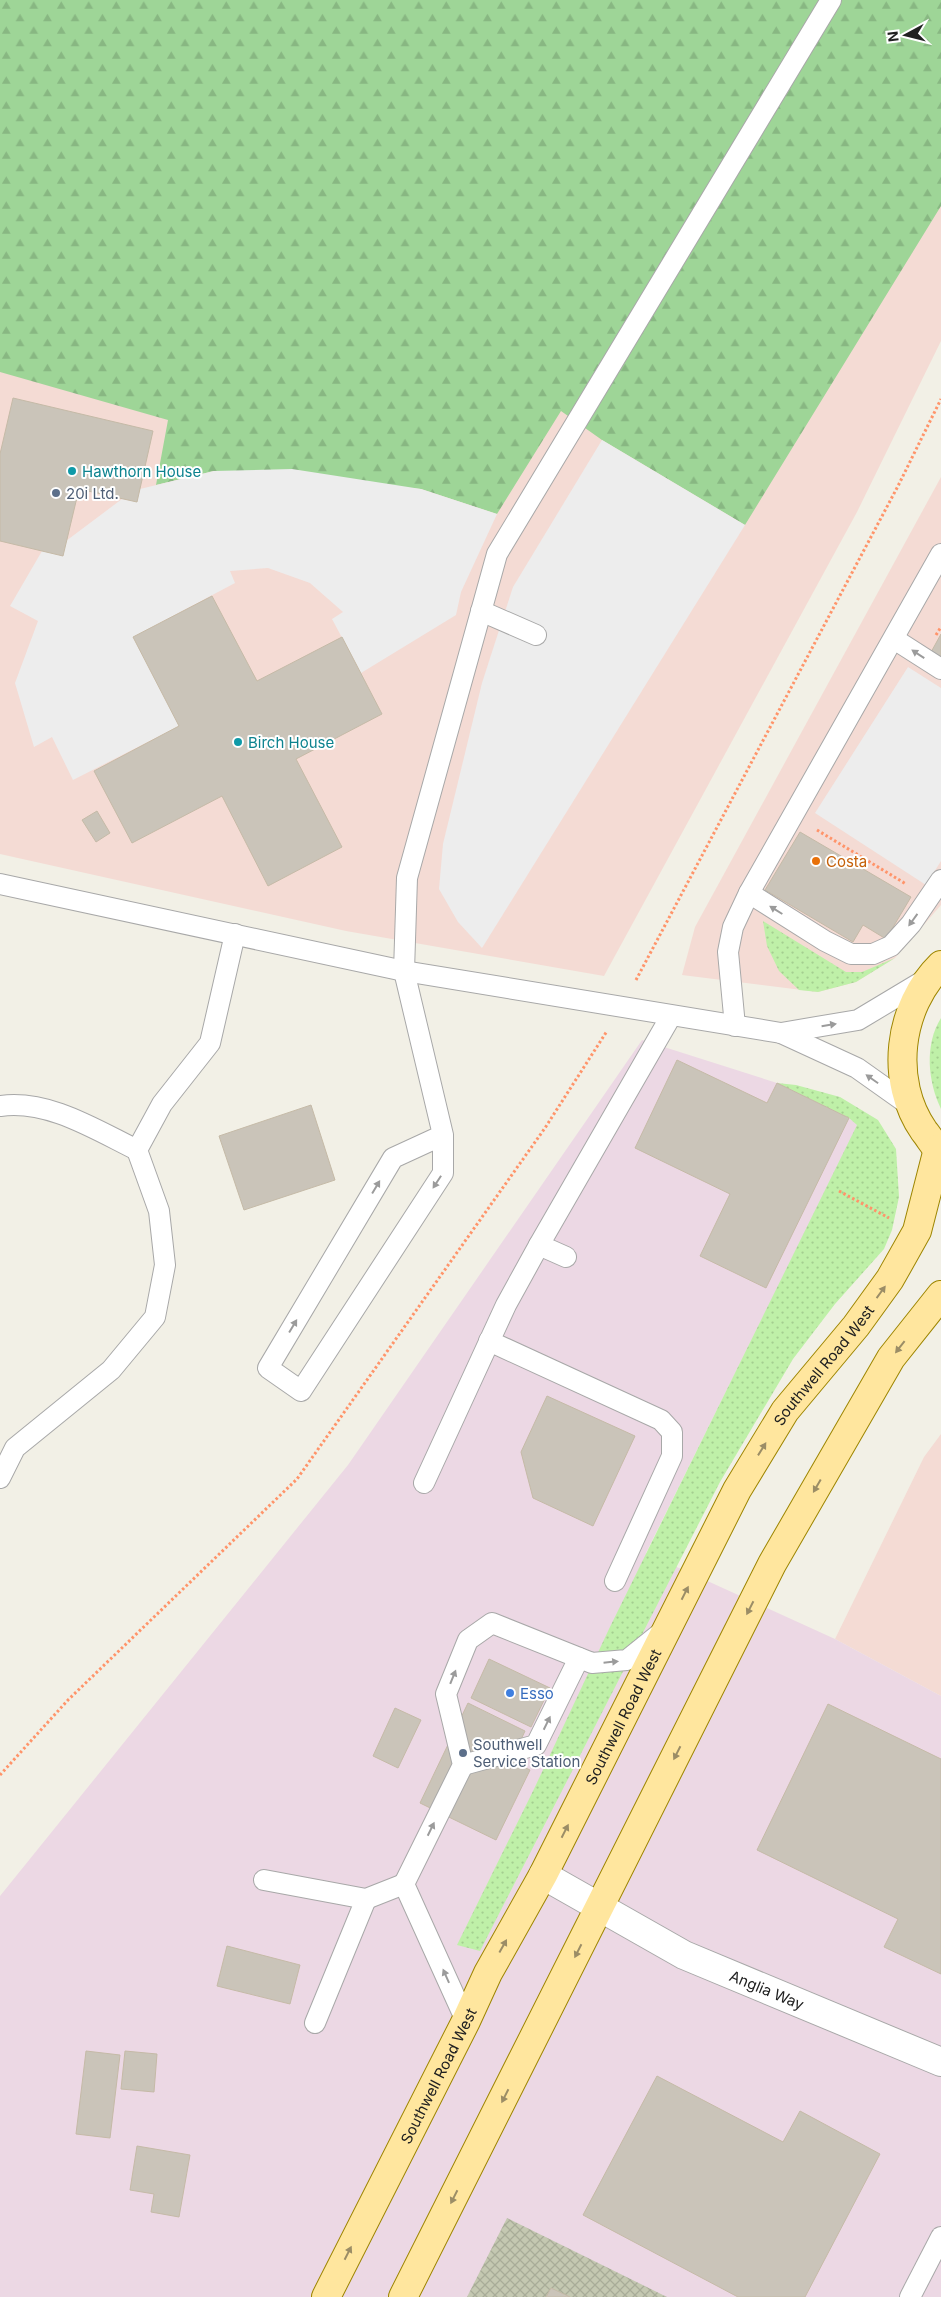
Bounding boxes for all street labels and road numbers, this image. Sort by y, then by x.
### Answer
street label: Southwell Road West [769,1301,878,1429]
street label: Southwell Road West [581,1645,665,1788]
street label: Anglia Way [727,1966,808,2014]
street label: Southwell Road West [396,2005,480,2147]

